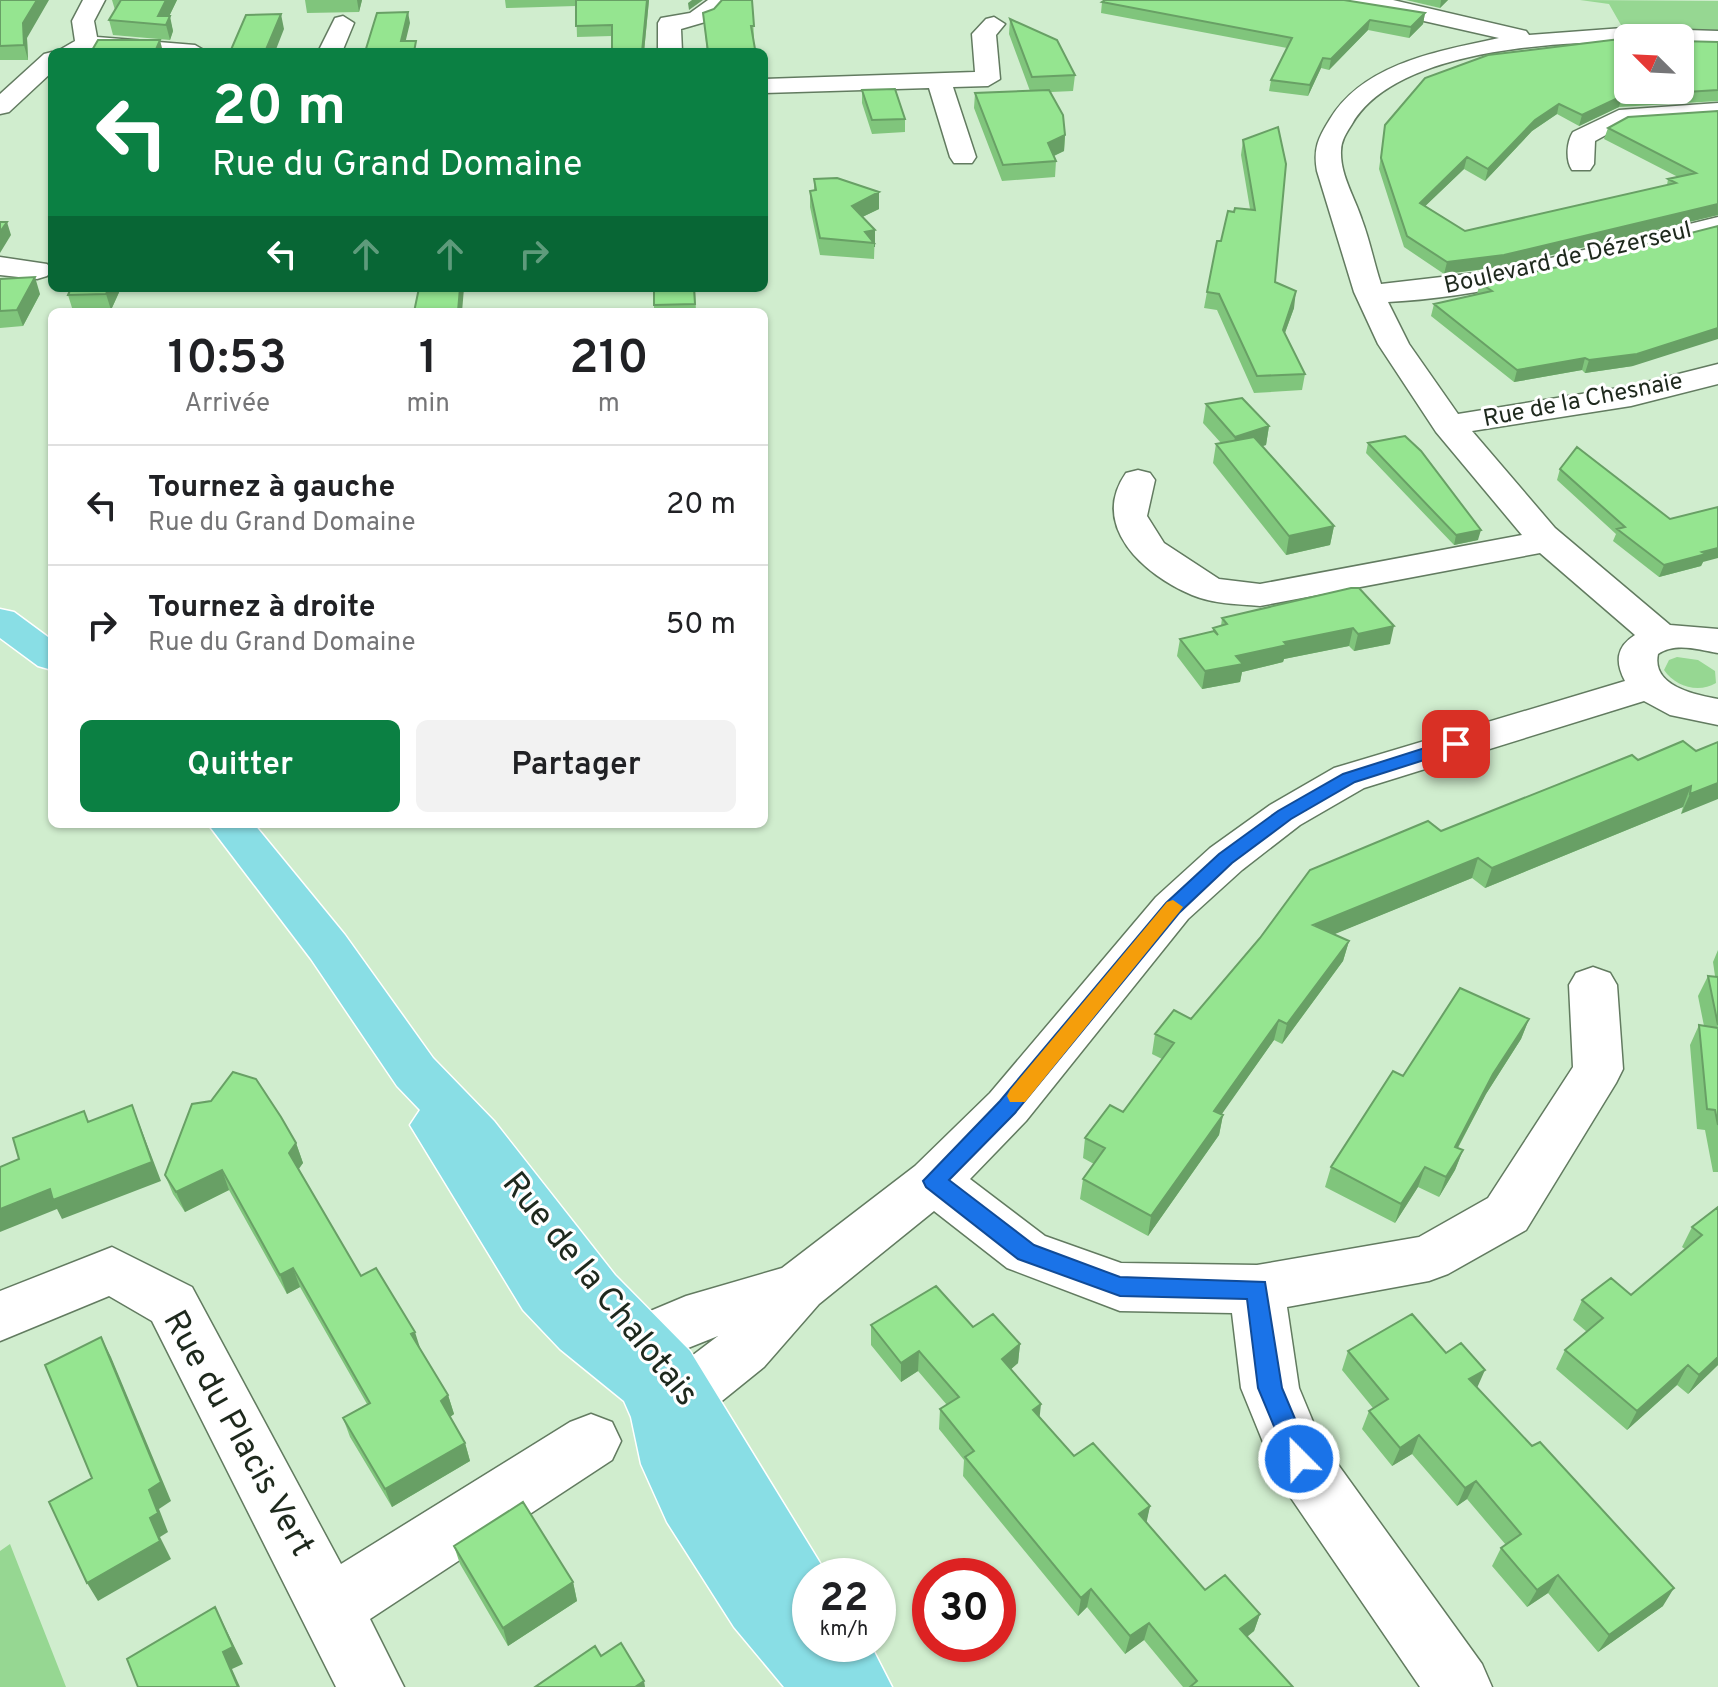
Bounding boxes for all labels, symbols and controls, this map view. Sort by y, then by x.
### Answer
north arrow [1614,24,1694,104]
map controls [1614,24,1694,104]
text: 20 m [212,74,346,144]
icon: left [80,80,184,184]
text: Rue du Grand Domaine [212,143,582,189]
street label: Boulevard de Dézerseul [1441,216,1695,302]
icon: left [260,232,304,276]
icon: ahead [344,232,388,276]
icon: ahead [428,232,472,276]
icon: right [512,232,556,276]
text: 10:53 [167,330,287,390]
text: 1 [419,330,438,390]
text: 210 [569,330,649,390]
street label: Rue de la Chesnaie [1481,367,1685,435]
text: Arrivée [185,388,270,421]
text: min [407,388,450,421]
text: m [598,388,620,421]
text: Tournez à gauche [148,470,395,507]
icon: left [80,483,124,527]
text: 20 m [666,487,736,524]
text: Rue du Grand Domaine [148,507,415,540]
text: Tournez à droite [148,590,376,627]
icon: right [80,603,124,647]
text: 50 m [666,607,736,644]
text: Rue du Grand Domaine [148,627,415,660]
pin [1422,710,1490,778]
button: Quitter [80,720,400,812]
button: Partager [416,720,736,812]
icon: arrive [1434,722,1478,766]
street label: Rue de la Chalotais [491,1164,707,1416]
street label: Rue du Placis Vert [152,1303,322,1565]
position arrow [1257,1417,1341,1501]
speed limit sign: 30 [912,1558,1016,1662]
text: 22 [820,1575,868,1625]
text: km/h [820,1617,868,1643]

